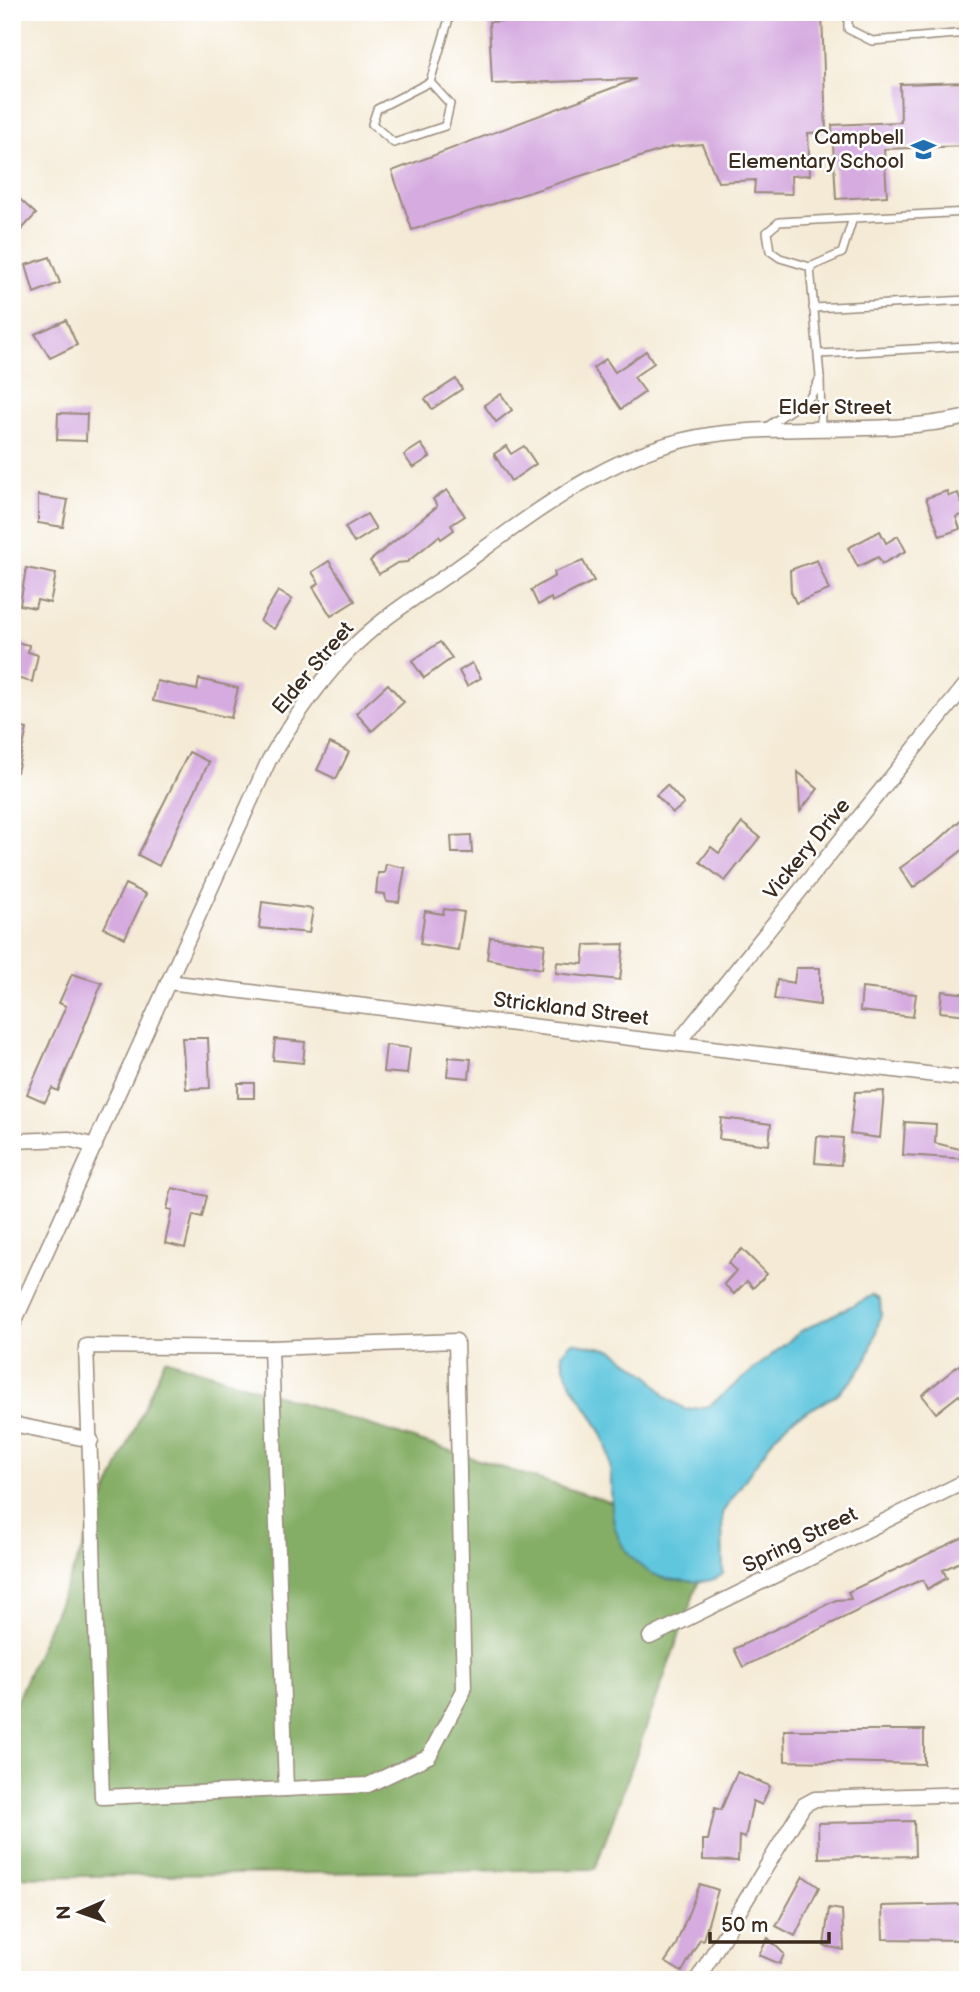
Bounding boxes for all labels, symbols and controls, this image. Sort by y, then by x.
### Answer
place label: Campbell Elementary School [728,125,904,174]
school or university icon: Campbell Elementary School [910,135,938,163]
street label: Elder Street [778,395,892,420]
street label: Elder Street [267,616,359,719]
street label: Vickery Drive [759,793,855,905]
street label: Strickland Street [492,987,651,1031]
street label: Spring Street [739,1501,862,1578]
north arrow [46,1876,116,1946]
scale bar [710,1901,830,1945]
text: N [53,1905,76,1920]
text: 50 m [721,1913,768,1938]

